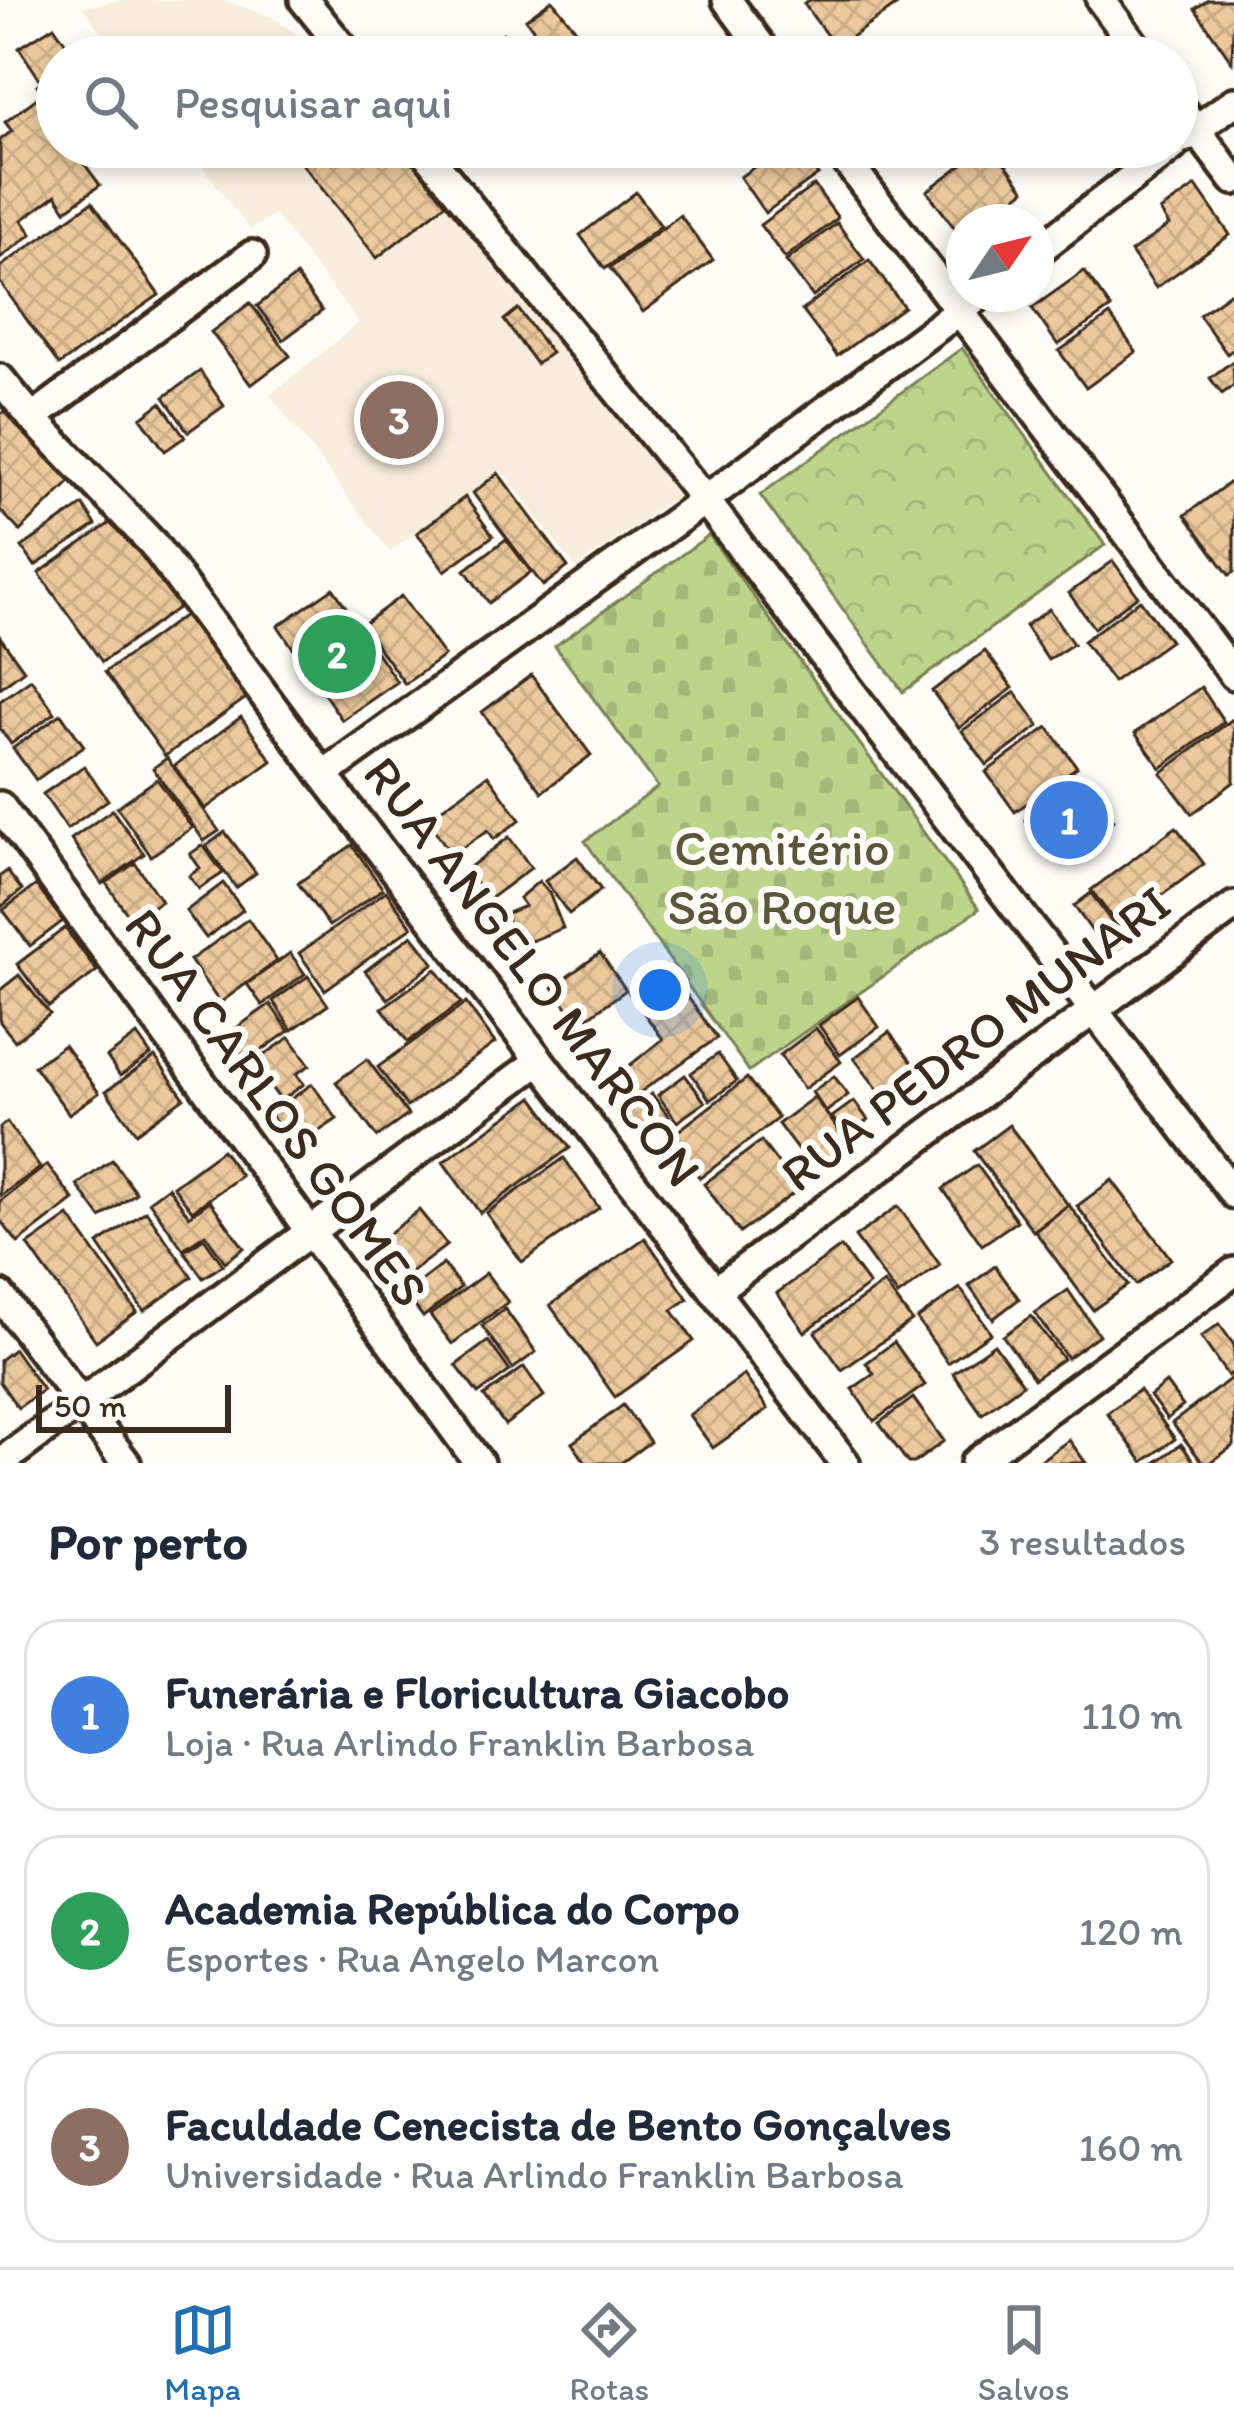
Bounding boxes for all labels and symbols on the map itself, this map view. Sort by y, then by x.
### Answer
north arrow [946,204,1054,312]
pin: 3 [360,375,438,465]
pin: 2 [298,609,376,699]
street label: RUA ANGELO MARCON [351,744,714,1198]
pin: 1 [1030,775,1108,865]
park label: Cemitério São Roque [667,817,897,937]
street label: RUA PEDRO MUNARI [769,872,1182,1204]
street label: RUA CARLOS GOMES [112,897,441,1318]
your location [630,960,690,1020]
scale bar [36,1379,231,1432]

